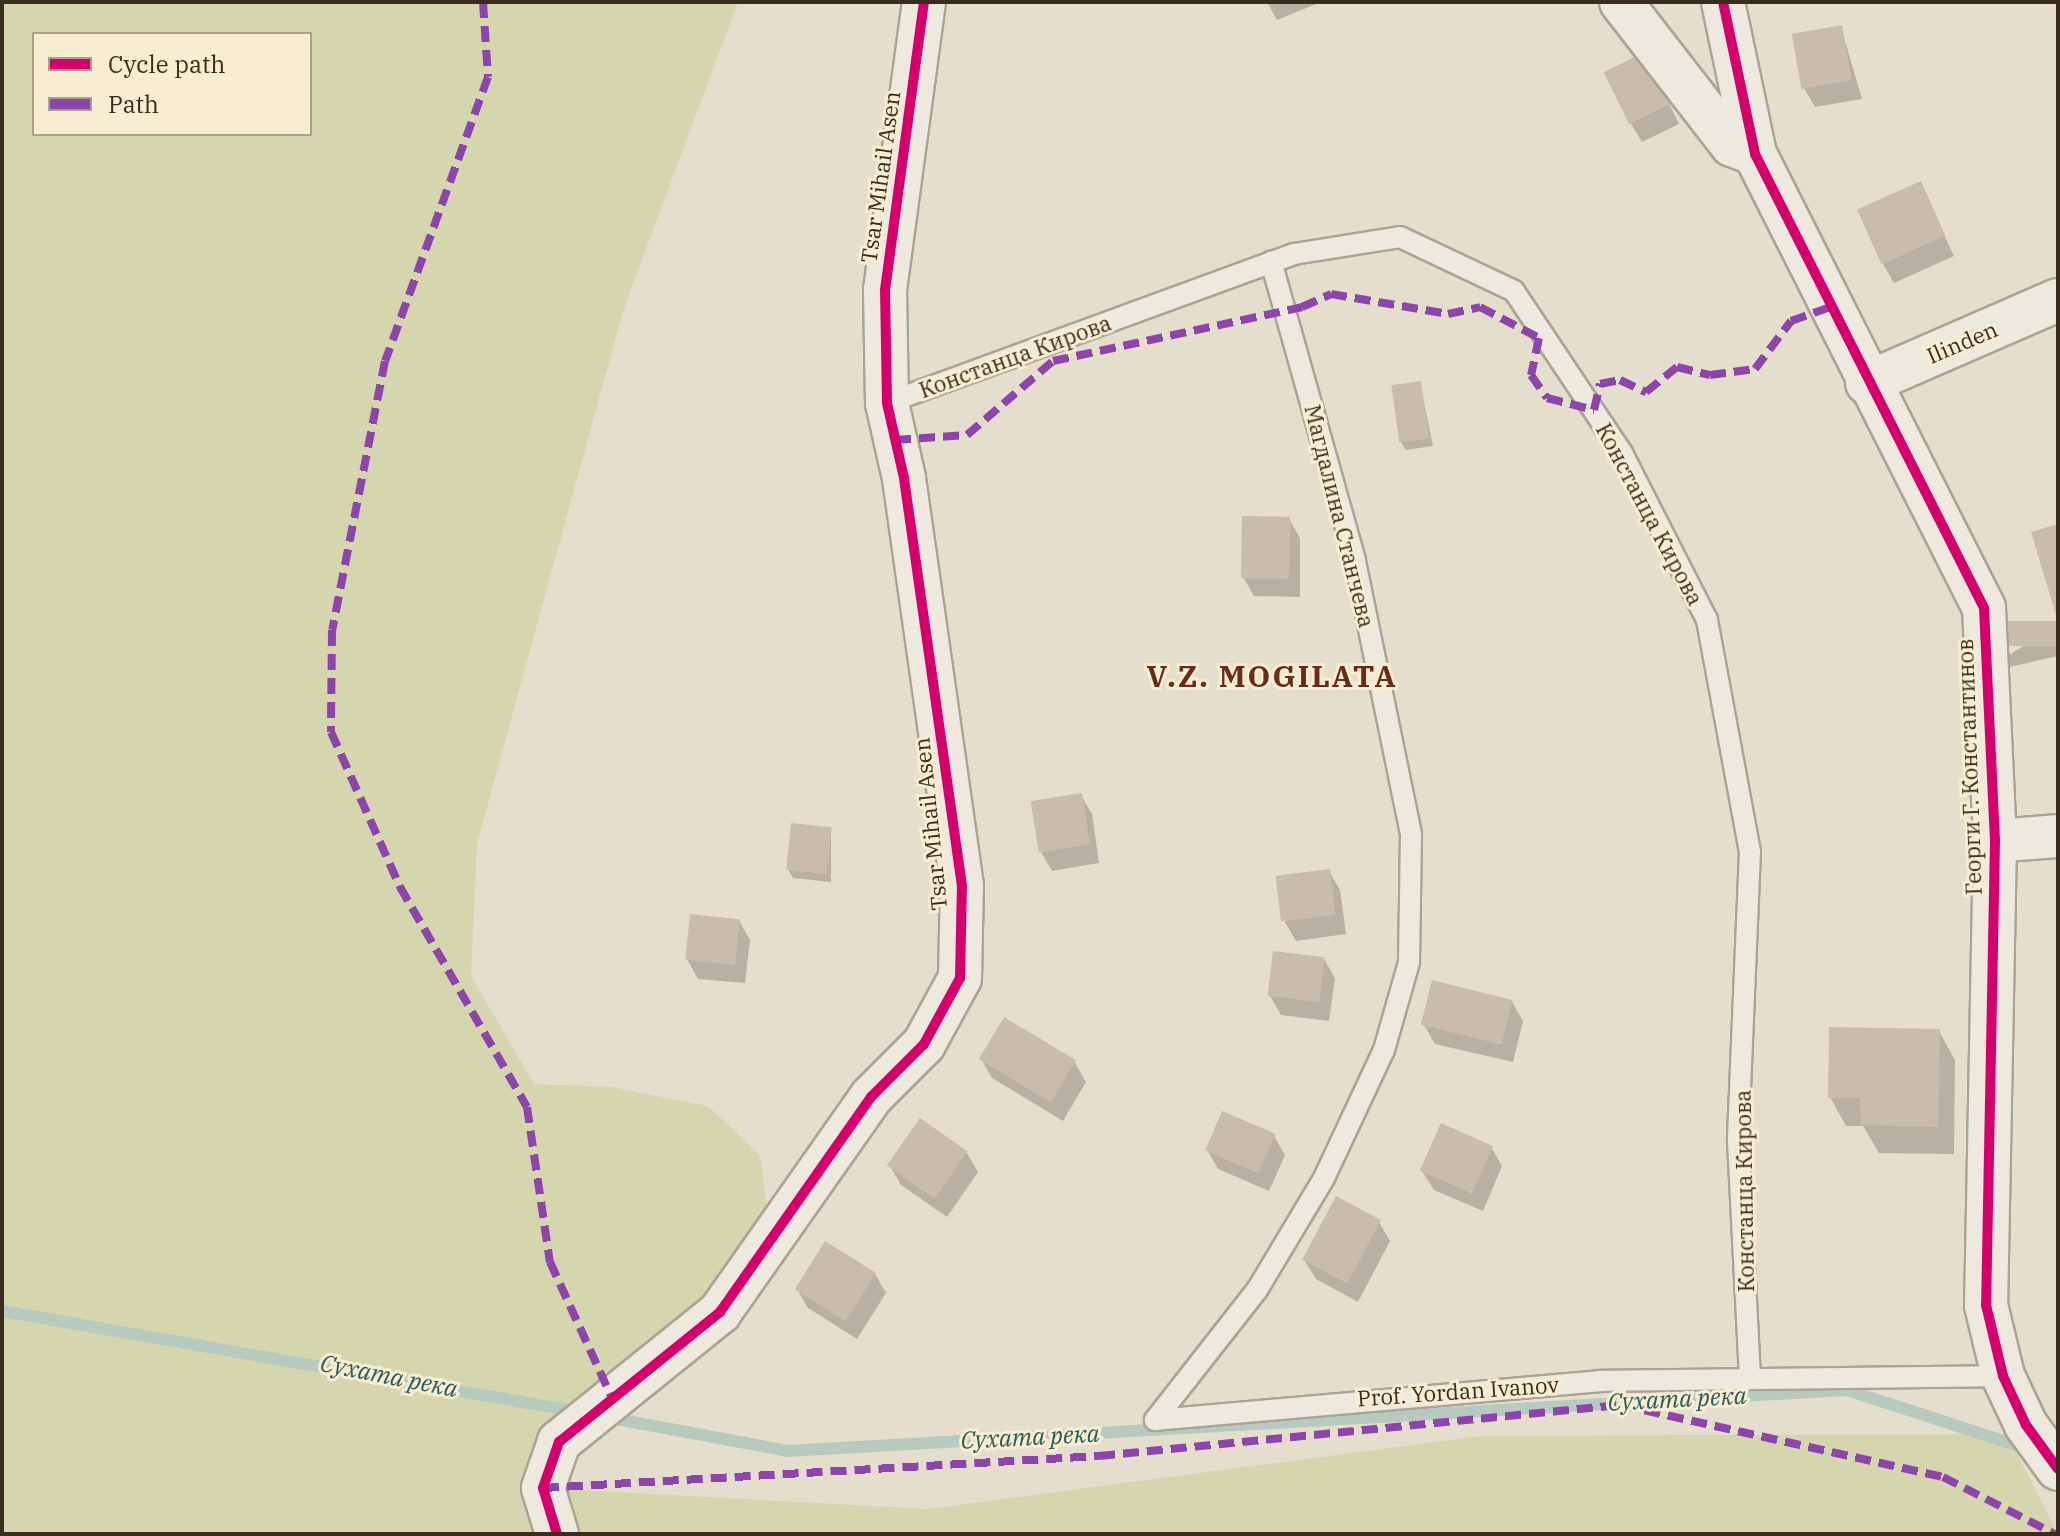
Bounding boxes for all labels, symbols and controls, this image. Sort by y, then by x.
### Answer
legend [32,32,312,136]
text: Cycle path [108,48,225,80]
text: Path [108,88,159,120]
street label: Tsar Mihail Asen [855,89,905,265]
street label: Констанца Кирова [915,309,1115,403]
street label: Ilinden [1923,315,2001,369]
street label: Магдалина Станчева [1300,402,1380,630]
street label: Констанца Кирова [1591,418,1709,610]
street label: Георги Г. Константинов [1951,638,1987,896]
district label: V.Z. MOGILATA [1147,658,1397,694]
street label: Tsar Mihail Asen [908,736,952,912]
street label: Констанца Кирова [1729,1089,1759,1293]
water label: Сухата река [318,1349,460,1403]
street label: Prof. Yordan Ivanov [1356,1371,1560,1411]
water label: Сухата река [1607,1381,1747,1417]
water label: Сухата река [960,1419,1100,1455]

